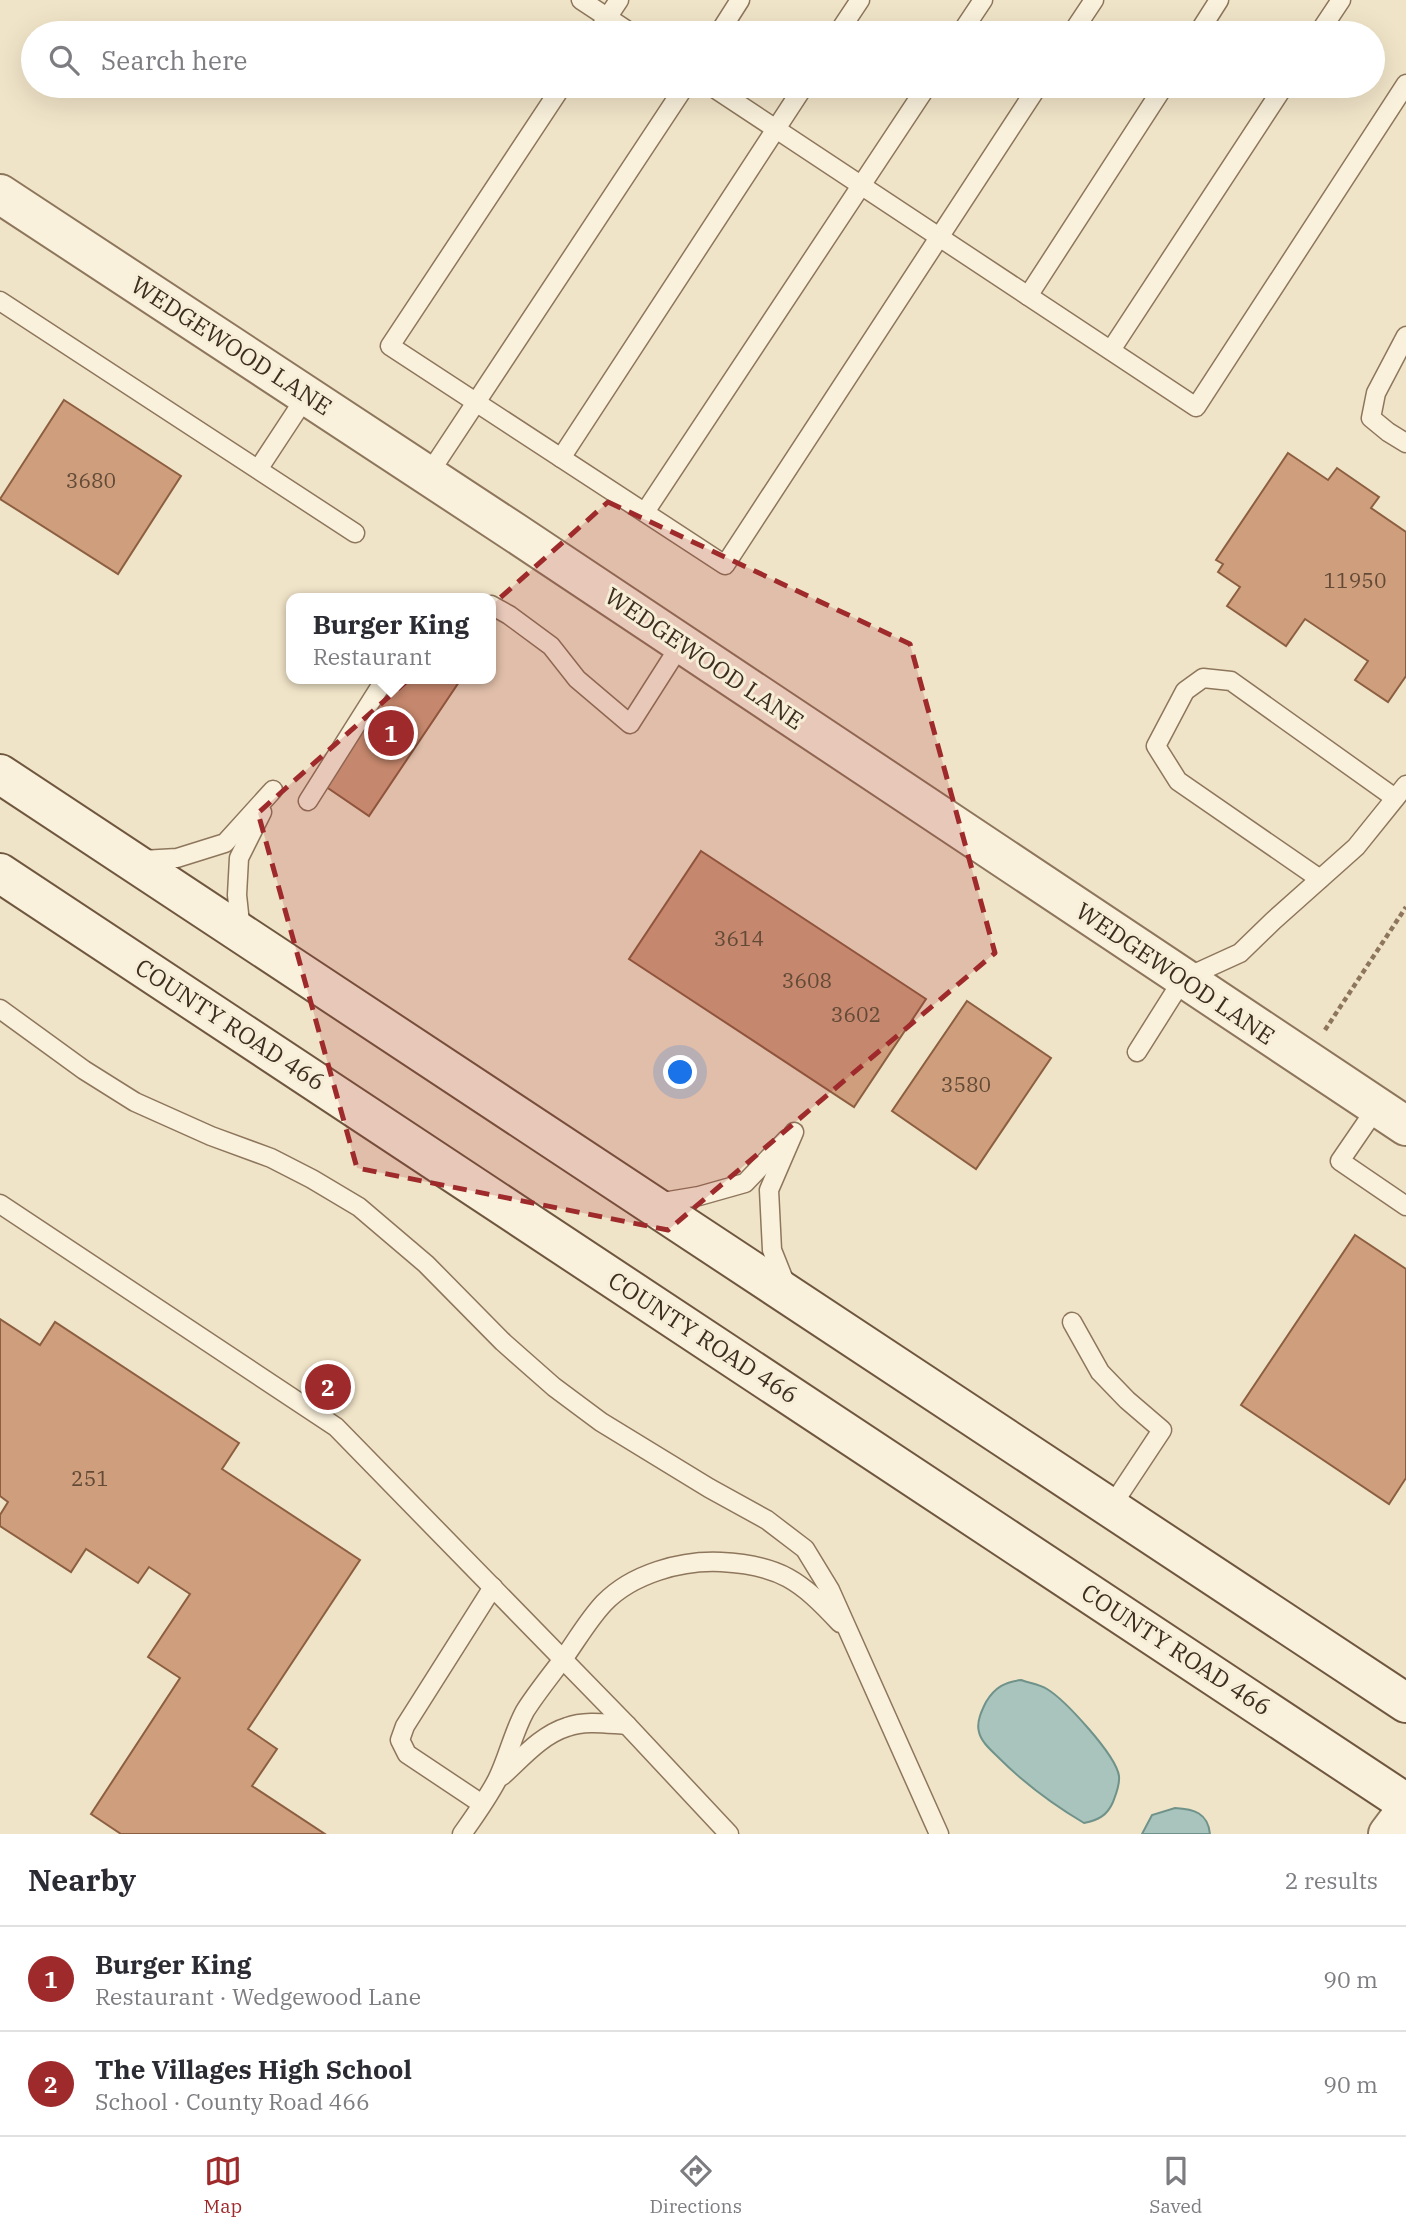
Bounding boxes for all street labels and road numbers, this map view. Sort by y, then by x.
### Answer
street label: WEDGEWOOD LANE [125,268,338,422]
street label: WEDGEWOOD LANE [599,580,810,737]
street label: WEDGEWOOD LANE [1070,895,1281,1052]
street label: COUNTY ROAD 466 [129,951,332,1098]
street label: COUNTY ROAD 466 [602,1264,805,1411]
street label: COUNTY ROAD 466 [1075,1576,1278,1723]

